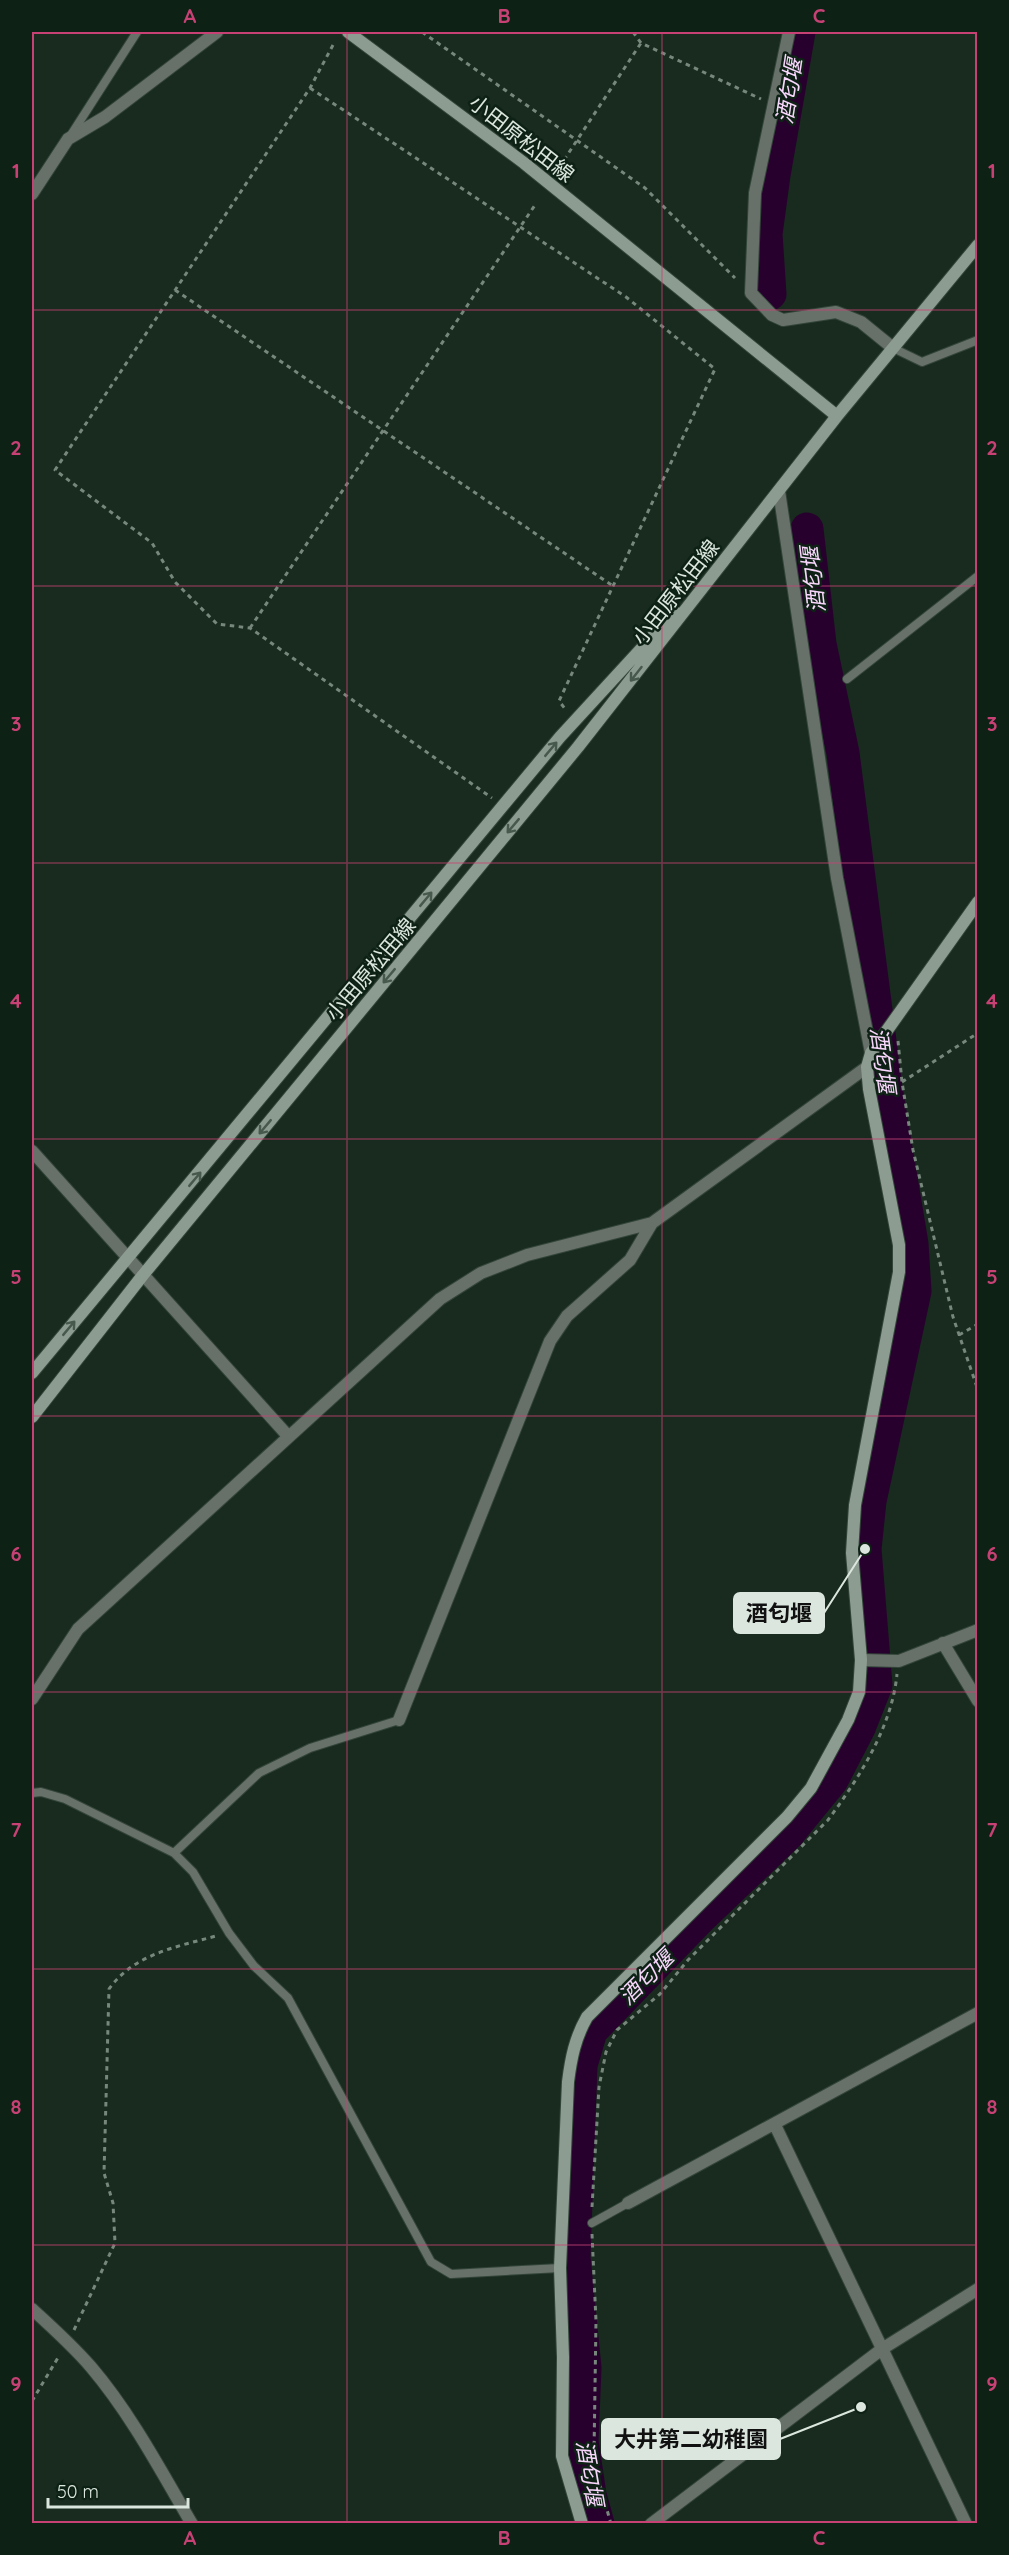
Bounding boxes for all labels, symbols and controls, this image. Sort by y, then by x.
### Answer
text: A [184,3,197,28]
text: B [497,3,511,28]
text: C [813,3,826,28]
water label: 酒匂堰 [770,52,809,126]
street label: 小田原松田線 [464,89,580,187]
text: 1 [12,158,20,183]
text: 1 [988,158,996,183]
text: 2 [10,435,22,460]
text: 2 [986,435,998,460]
street label: 小田原松田線 [626,534,724,650]
water label: 酒匂堰 [795,542,831,614]
one-way arrow [629,666,642,682]
text: 3 [11,711,21,736]
text: 3 [987,711,997,736]
one-way arrow [544,741,557,757]
one-way arrow [507,818,520,834]
one-way arrow [419,892,433,907]
street label: 小田原松田線 [320,912,420,1026]
one-way arrow [383,968,396,984]
text: 4 [10,988,22,1013]
text: 4 [986,988,998,1013]
water label: 酒匂堰 [865,1025,902,1099]
one-way arrow [259,1119,272,1135]
one-way arrow [188,1171,201,1187]
text: 5 [10,1264,22,1289]
text: 5 [986,1264,998,1289]
one-way arrow [63,1320,76,1336]
text: 6 [10,1541,22,1566]
text: 6 [986,1541,998,1566]
callout: 酒匂堰 [734,1593,824,1633]
text: 酒匂堰 [746,1599,812,1627]
text: 7 [11,1817,22,1842]
text: 7 [987,1817,998,1842]
water label: 酒匂堰 [613,1941,682,2010]
text: 8 [11,2094,22,2119]
text: 8 [987,2094,998,2119]
text: 9 [10,2371,22,2396]
text: 9 [986,2371,998,2396]
callout: 大井第二幼稚園 [602,2419,780,2459]
text: 大井第二幼稚園 [614,2425,768,2453]
water label: 酒匂堰 [570,2438,610,2512]
scale bar [48,2471,188,2509]
text: 50 m [57,2480,99,2503]
text: A [184,2525,197,2550]
text: B [497,2525,511,2550]
text: C [813,2525,826,2550]

